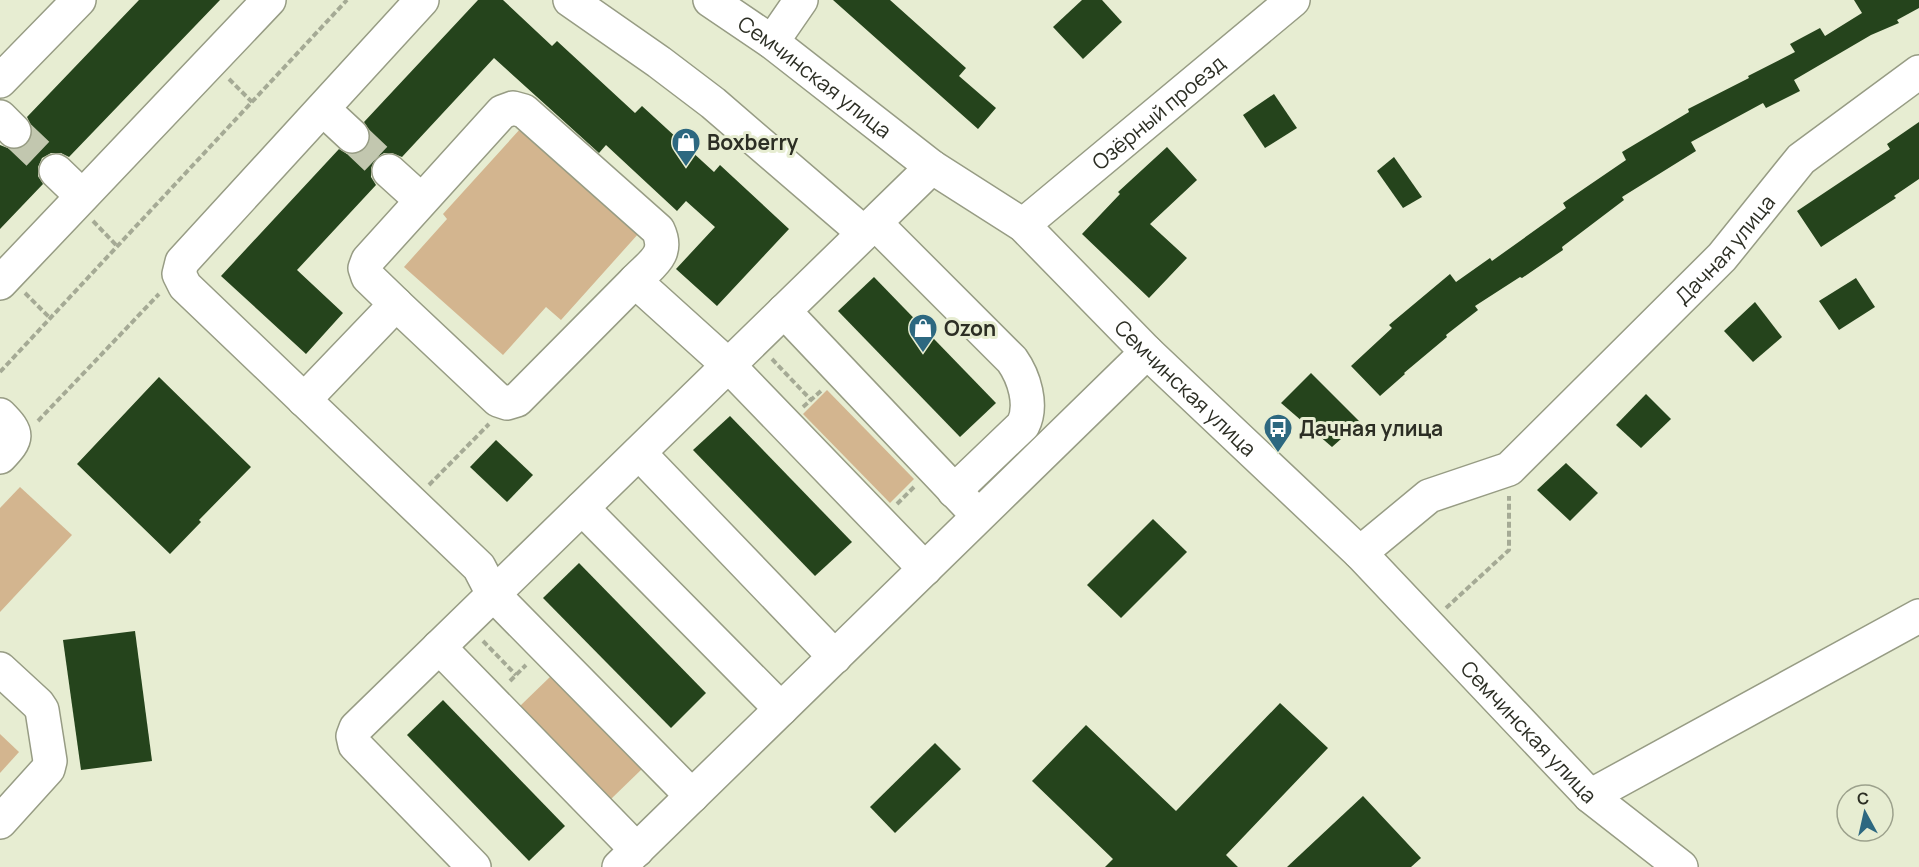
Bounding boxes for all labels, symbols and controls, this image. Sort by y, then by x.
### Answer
street label: Семчинская улица [733,9,897,144]
street label: Озёрный проезд [1086,49,1230,176]
shop icon: Boxberry [670,126,702,168]
place label: Boxberry [707,128,798,156]
street label: Дачная улица [1669,189,1781,310]
shop icon: Ozon [907,312,939,354]
street label: Семчинская улица [1109,313,1263,462]
place label: Ozon [944,314,996,342]
bus stop icon: Дачная улица [1262,412,1294,454]
place label: Дачная улица [1299,414,1443,442]
street label: Семчинская улица [1455,654,1603,809]
north arrow [1835,783,1895,843]
text: С [1856,786,1870,810]

